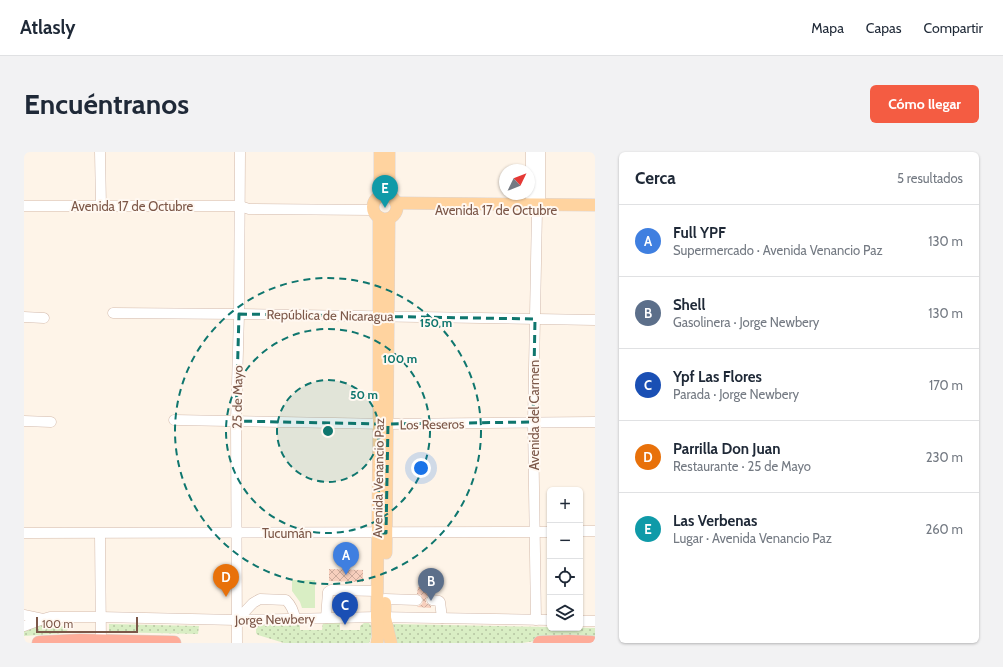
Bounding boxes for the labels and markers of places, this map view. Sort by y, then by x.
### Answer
pin: E [372,175,398,208]
centre of rings [321,424,335,438]
pin: A [333,542,359,575]
pin: D [213,564,239,597]
pin: B [418,568,444,601]
pin: C [332,592,358,625]

